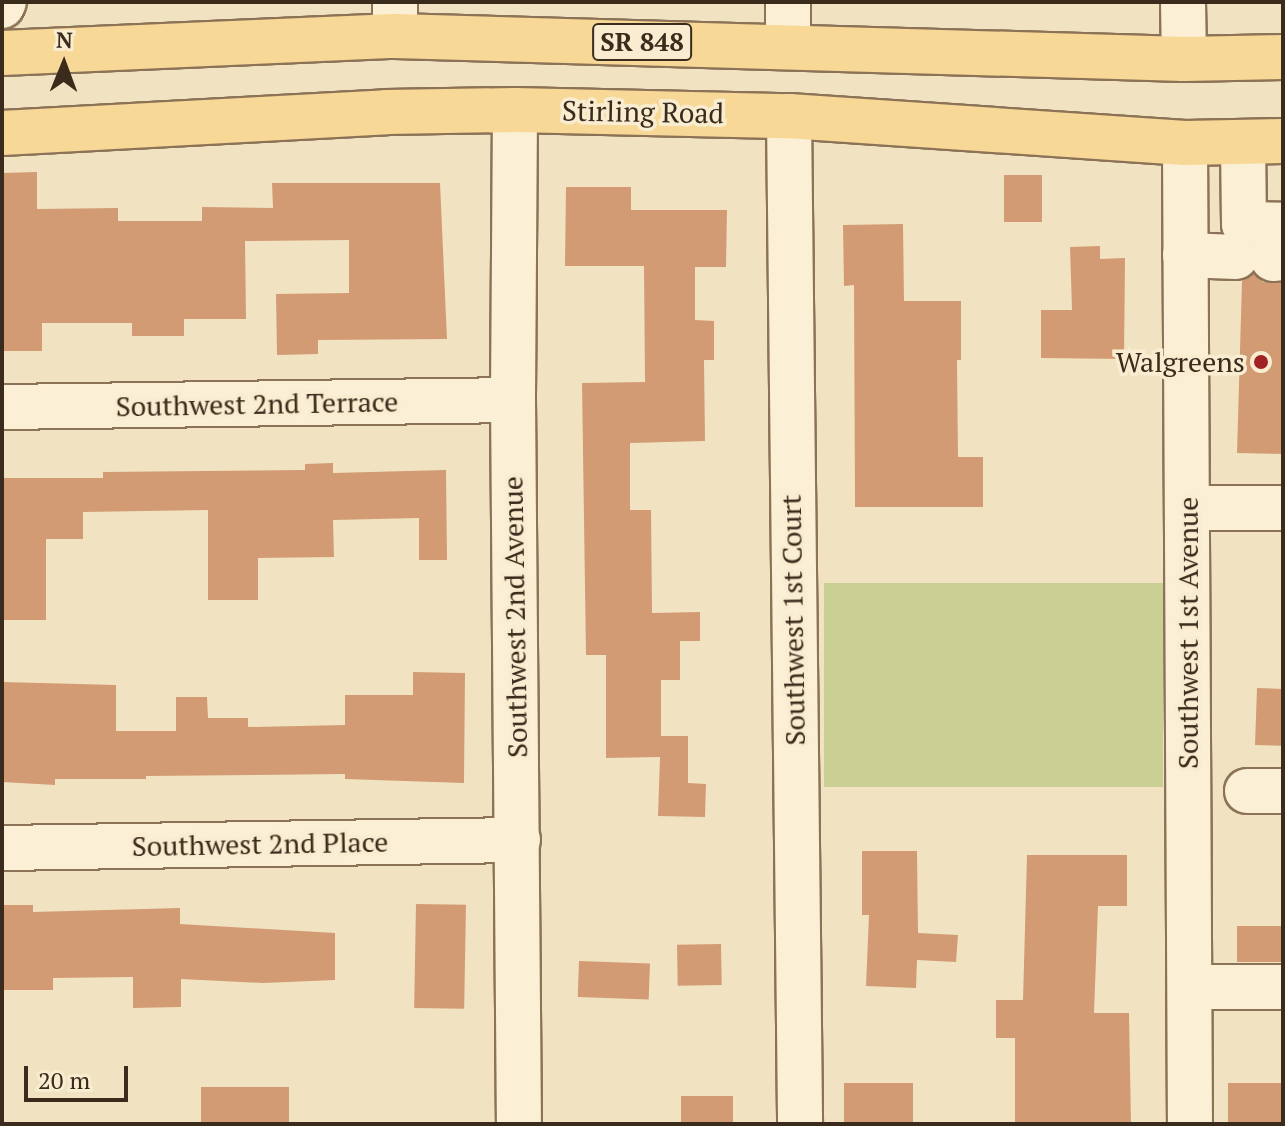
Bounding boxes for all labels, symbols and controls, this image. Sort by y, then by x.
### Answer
road number: SR 848 [592,20,692,64]
north arrow [24,24,104,104]
text: N [56,25,73,54]
street label: Stirling Road [562,94,724,130]
place label: Walgreens [1116,345,1245,379]
marker: Walgreens [1252,353,1270,371]
street label: Southwest 2nd Terrace [115,385,399,423]
street label: Southwest 2nd Avenue [496,476,534,758]
street label: Southwest 1st Court [774,494,812,746]
street label: Southwest 1st Avenue [1171,497,1205,769]
street label: Southwest 2nd Place [131,825,389,863]
scale bar [28,1050,132,1100]
text: 20 m [38,1064,90,1096]

